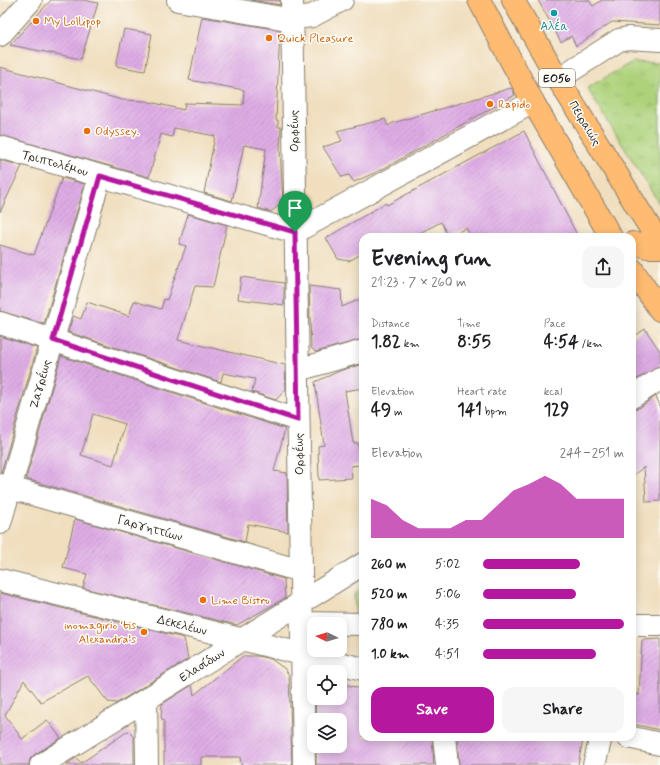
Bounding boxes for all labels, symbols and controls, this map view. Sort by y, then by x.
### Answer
marker: Αλέα [549,8,559,18]
place label: My Lollipop [44,14,101,30]
marker: My Lollipop [31,16,41,26]
place label: Αλέα [540,18,568,35]
place label: Quick Pleasure [277,31,353,47]
marker: Quick Pleasure [264,33,274,43]
road number: ΕΟ56 [539,69,575,87]
place label: Rapido [498,97,530,113]
street label: Πειραιώς [564,98,604,149]
marker: Rapido [485,99,495,109]
street label: Ορφέως [286,110,303,152]
place label: Odyssey. [95,124,139,140]
marker: Odyssey. [82,126,92,136]
street label: Τριπτολέμου [20,146,91,181]
pin [278,191,312,232]
icon: arrive [284,197,306,219]
text: Evening run [371,245,491,273]
button: share [582,246,624,288]
text: 21:23 · 7 × 260 m [371,274,466,291]
text: Distance [371,317,410,331]
text: Time [457,317,480,331]
text: Pace [544,317,566,331]
text: 1.82 [371,331,401,353]
text: 8:55 [457,331,491,353]
text: 4:54 [544,331,579,353]
text: km [401,337,420,351]
text: /km [579,337,602,351]
street label: Ζαγρέως [25,358,56,411]
text: Elevation [371,385,414,399]
text: Heart rate [457,385,507,399]
text: kcal [544,385,562,399]
text: 49 [371,399,391,421]
text: 141 [457,399,482,421]
text: 129 [544,399,569,421]
text: m [391,405,403,419]
text: bpm [482,405,507,419]
street label: Ορφέως [291,433,308,475]
text: Elevation [371,445,422,462]
text: 244–251 m [560,445,624,462]
street label: Γαργηττίων [115,512,184,546]
text: 260 m [371,556,406,573]
text: 5:02 [435,556,460,573]
text: 520 m [371,586,407,603]
text: 5:06 [435,586,461,603]
place label: Lime Bistro [211,593,270,609]
marker: Lime Bistro [198,595,208,605]
street label: Δεκελέων [155,611,209,640]
text: 780 m [371,616,408,633]
text: 4:35 [435,616,459,633]
north arrow [307,617,347,657]
map controls [307,617,347,753]
place label: inomagirio ‘tis Alexandra’s [64,618,137,648]
marker: inomagirio ‘tis Alexandra’s [139,627,149,637]
street label: Ελασίδων [177,646,228,686]
text: 1.0 km [371,646,409,663]
text: 4:51 [435,646,459,663]
button: locate [307,665,347,705]
button: Save [371,687,494,733]
button: Share [502,687,624,733]
button: layers [307,713,347,753]

